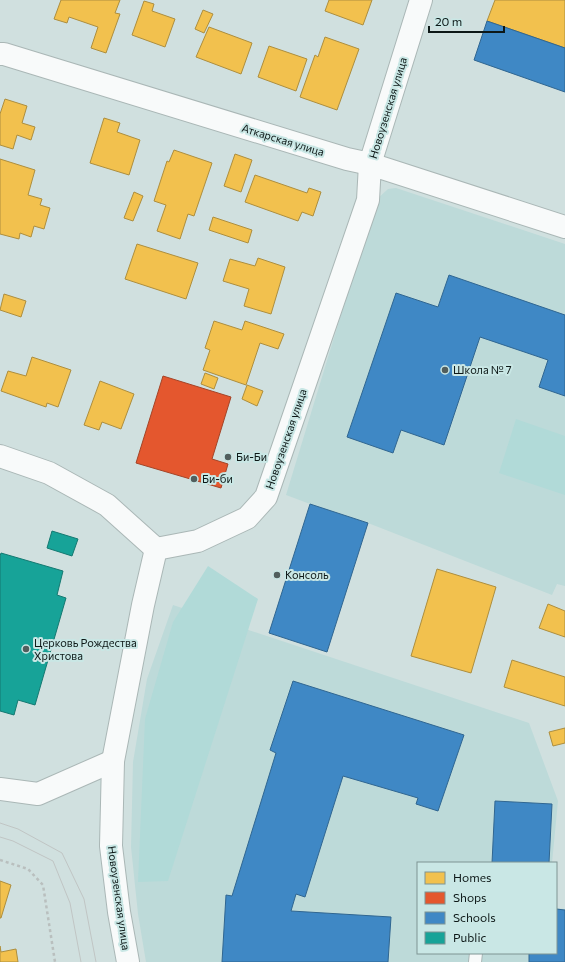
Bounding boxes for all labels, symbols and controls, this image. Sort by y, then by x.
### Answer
scale bar [429,8,504,34]
text: 20 m [435,14,462,28]
street label: Новоузенская улица [366,56,409,160]
street label: Аткарская улица [240,121,326,158]
place label: Школа № 7 [453,363,512,376]
marker: Школа № 7 [440,365,450,375]
street label: Новоузенская улица [262,387,309,491]
place label: Би-Би [236,450,267,463]
marker: Би-Би [223,452,233,462]
place label: Би-би [202,472,233,485]
marker: Би-би [189,474,199,484]
place label: Консоль [285,568,329,581]
marker: Консоль [272,570,282,580]
place label: Церковь Рождества Христова [34,636,137,662]
marker: Церковь Рождества Христова [21,644,31,654]
street label: Новоузенская улица [106,845,133,951]
legend [417,862,557,954]
text: Homes [453,870,491,884]
text: Shops [453,890,487,904]
text: Schools [453,910,496,924]
text: Public [453,930,486,944]

